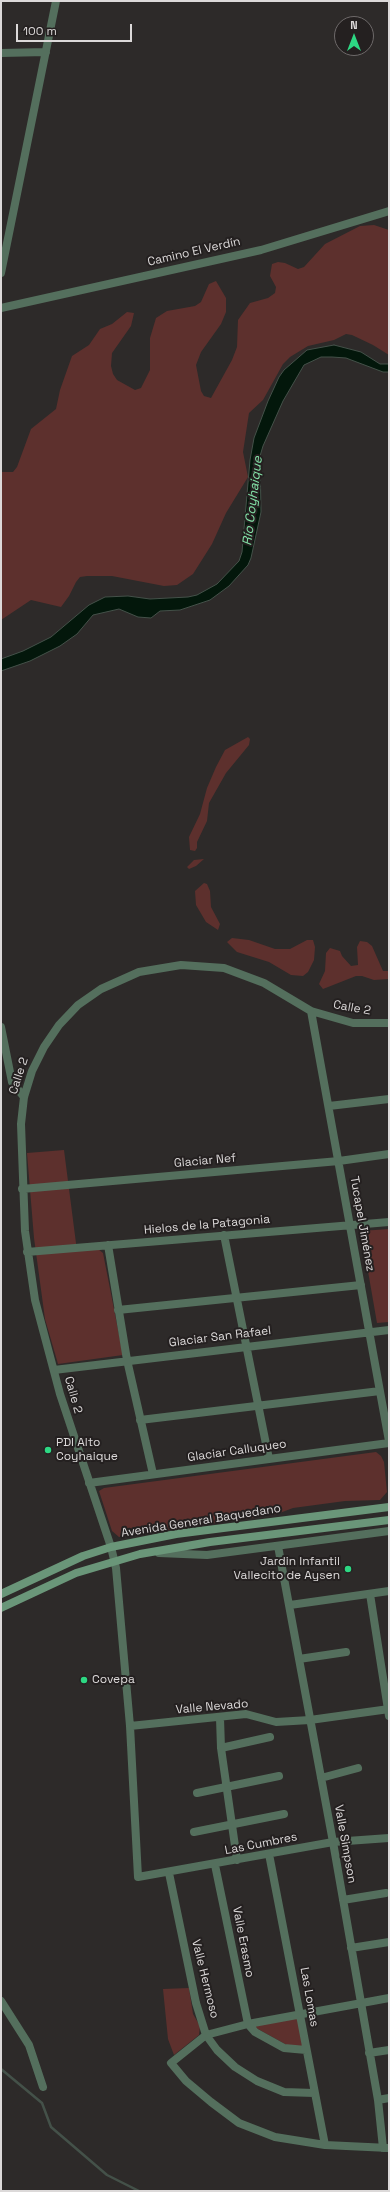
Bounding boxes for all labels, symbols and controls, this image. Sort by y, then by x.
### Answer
scale bar [18,16,134,42]
north arrow [334,16,374,56]
text: N [350,18,358,32]
text: 100 m [23,23,57,39]
street label: Camino El Verdín [146,234,242,270]
water label: Río Coyhaique [240,456,266,546]
street label: Calle 2 [332,998,372,1018]
street label: Calle 2 [6,1056,32,1096]
street label: Glaciar Nef [173,1151,237,1171]
street label: Tucapel Jiménez [347,1175,377,1273]
street label: Hielos de la Patagonia [143,1212,271,1238]
street label: Glaciar San Rafael [168,1324,272,1350]
street label: Calle 2 [61,1375,85,1415]
place label: PDI Alto Coyhaique [56,1436,118,1464]
street label: Glaciar Calluqueo [187,1437,287,1465]
marker: PDI Alto Coyhaique [43,1445,53,1455]
street label: Avenida General Baquedano [120,1501,282,1541]
place label: Jardin Infantil Vallecito de Aysen [234,1555,340,1583]
marker: Jardin Infantil Vallecito de Aysen [343,1564,353,1574]
place label: Covepa [92,1673,135,1687]
marker: Covepa [79,1675,89,1685]
street label: Valle Nevado [175,1697,249,1717]
street label: Valle Simpson [331,1804,359,1884]
street label: Las Cumbres [223,1830,299,1858]
street label: Valle Erasmo [229,1905,257,1979]
street label: Valle Hermoso [188,1938,222,2020]
street label: Las Lomas [297,1966,321,2028]

